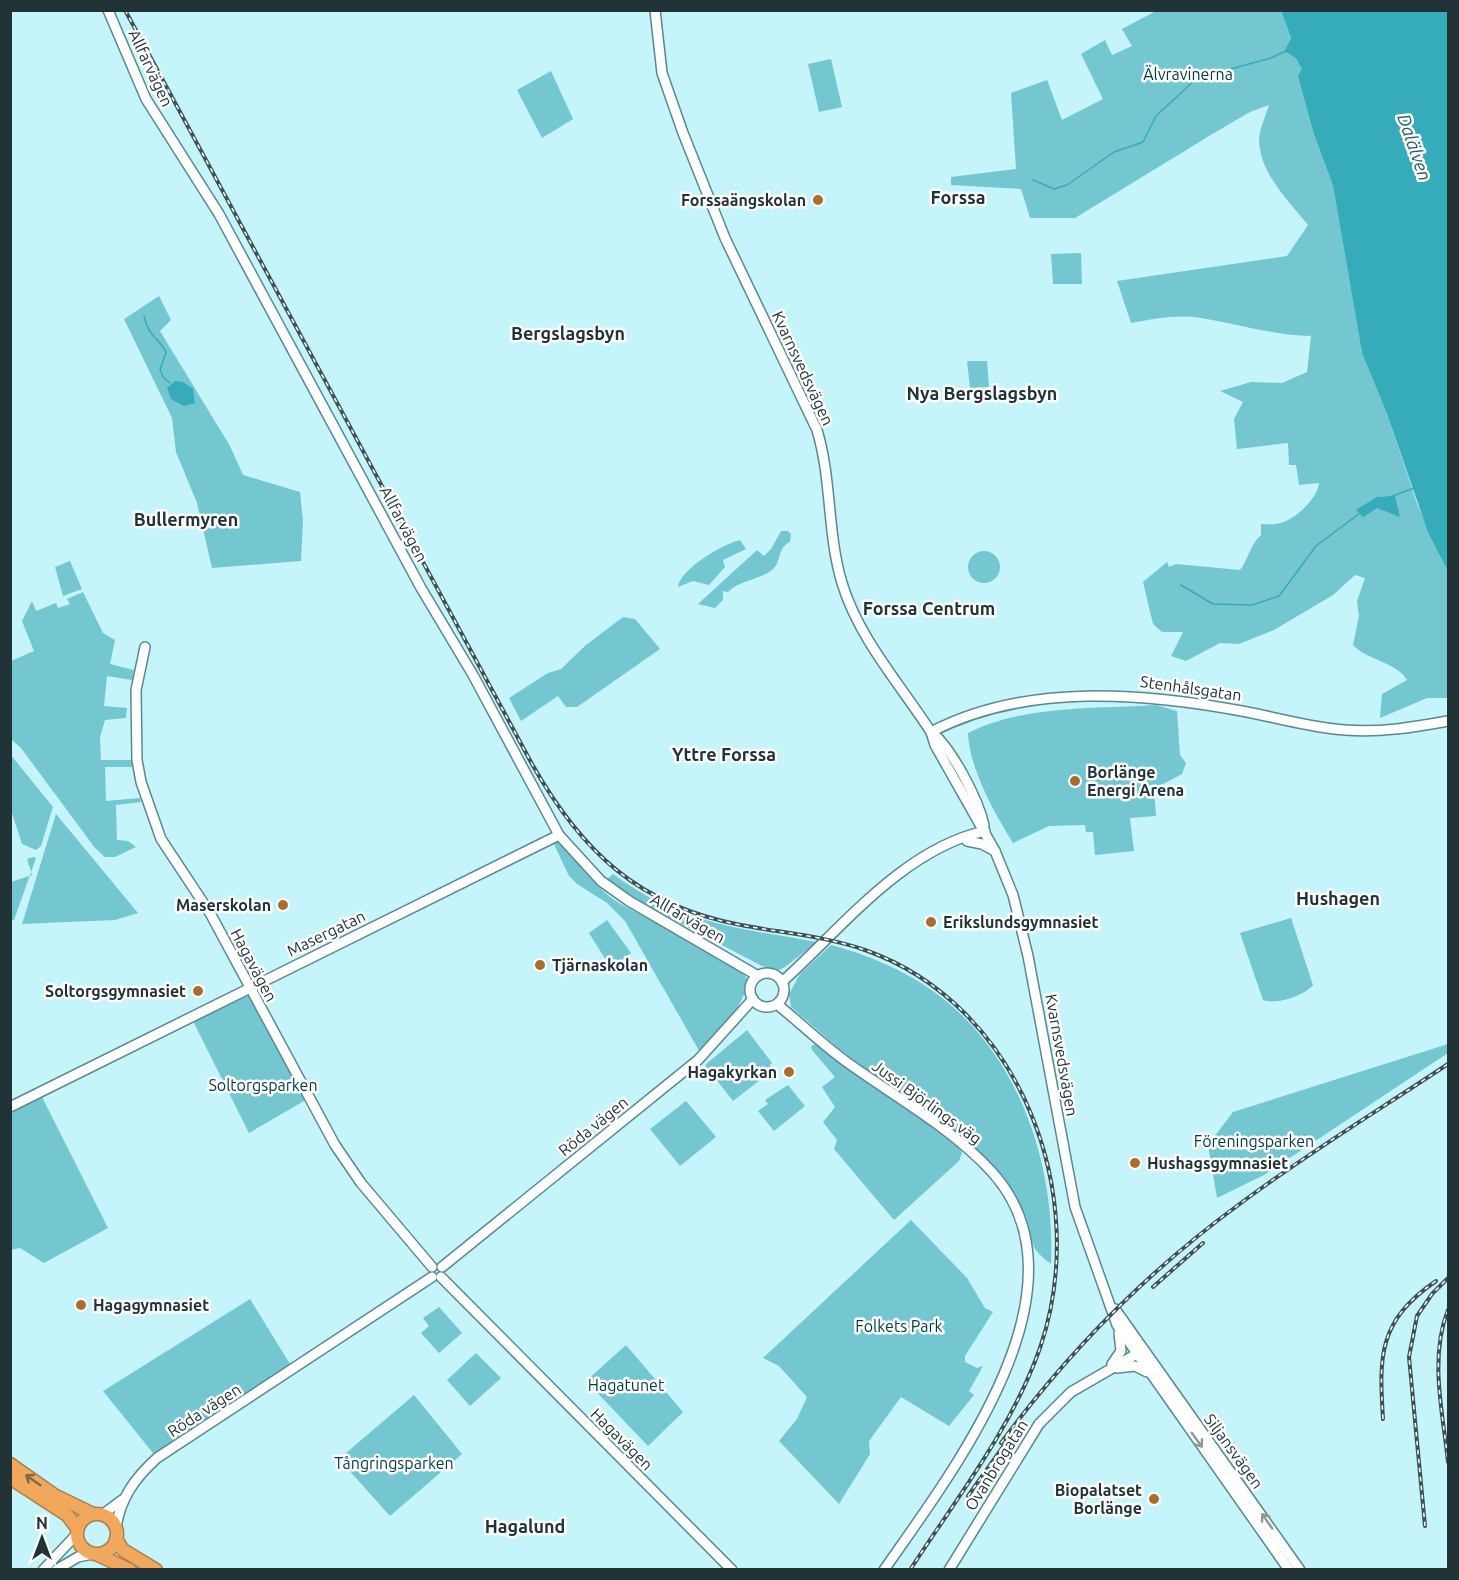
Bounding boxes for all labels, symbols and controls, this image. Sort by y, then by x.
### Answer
street label: Allfarvägen [125,27,177,109]
park label: Älvravinerna [1143,65,1233,83]
water label: Dalälven [1394,111,1436,183]
district label: Forssa [931,187,985,207]
place label: Forssaängskolan [681,191,806,209]
marker: Forssaängskolan [811,193,825,207]
street label: Kvarnsvedsvägen [769,308,837,428]
district label: Bergslagsbyn [511,323,625,343]
district label: Nya Bergslagsbyn [907,383,1057,403]
street label: Allfarvägen [377,483,431,565]
district label: Bullermyren [134,509,238,529]
district label: Forssa Centrum [863,598,995,618]
street label: Stenhålsgatan [1139,672,1243,704]
district label: Yttre Forssa [672,744,776,764]
place label: Borlänge Energi Arena [1087,763,1184,799]
marker: Borlänge Energi Arena [1068,774,1082,788]
district label: Hushagen [1296,888,1380,908]
street label: Allfarvägen [648,890,728,946]
place label: Maserskolan [176,896,271,914]
marker: Maserskolan [276,898,290,912]
street label: Masergatan [284,906,368,960]
place label: Erikslundsgymnasiet [943,913,1099,931]
marker: Erikslundsgymnasiet [924,915,938,929]
street label: Hagavägen [227,925,281,1005]
place label: Tjärnaskolan [552,956,648,974]
marker: Tjärnaskolan [533,958,547,972]
place label: Soltorgsgymnasiet [45,982,186,1000]
marker: Soltorgsgymnasiet [191,984,205,998]
street label: Kvarnsvedsvägen [1042,992,1082,1118]
street label: Jussi Björlings väg [869,1056,985,1148]
place label: Hagakyrkan [687,1063,777,1081]
marker: Hagakyrkan [782,1065,796,1079]
park label: Soltorgsparken [208,1076,318,1094]
street label: Röda vägen [555,1093,631,1159]
park label: Föreningsparken [1194,1132,1314,1150]
place label: Hushagsgymnasiet [1147,1154,1288,1172]
marker: Hushagsgymnasiet [1128,1156,1142,1170]
place label: Hagagymnasiet [93,1296,209,1314]
marker: Hagagymnasiet [74,1298,88,1312]
park label: Folkets Park [855,1317,943,1335]
park label: Hagatunet [588,1376,665,1394]
street label: Röda vägen [164,1380,244,1440]
street label: Hagavägen [587,1404,657,1474]
street label: Siljansvägen [1201,1410,1267,1492]
street label: Ovanbrogatan [961,1416,1031,1514]
one-way arrow [1191,1431,1203,1447]
park label: Tångringsparken [334,1454,454,1472]
one-way arrow [25,1474,41,1486]
place label: Biopalatset Borlänge [1055,1481,1142,1517]
marker: Biopalatset Borlänge [1147,1492,1161,1506]
north arrow [12,1508,72,1568]
text: N [36,1514,48,1532]
one-way arrow [1261,1514,1273,1530]
district label: Hagalund [485,1516,565,1536]

